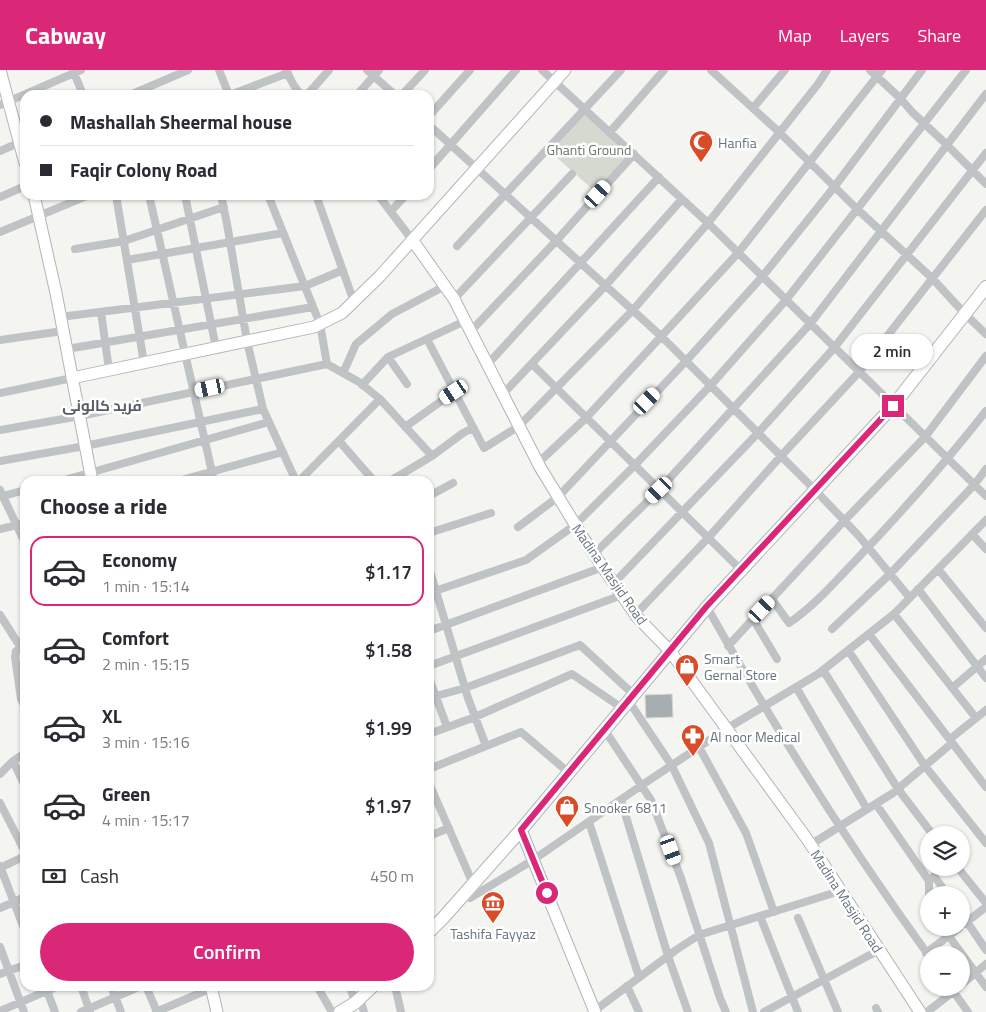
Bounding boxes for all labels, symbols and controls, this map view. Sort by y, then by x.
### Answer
text: Cabway [25,17,106,53]
text: Map [778,22,812,49]
text: Layers [840,22,889,49]
text: Share [917,22,961,49]
text: Mashallah Sheermal house [70,107,292,136]
mosque icon: Hanfia [688,129,714,163]
place label: Hanfia [718,132,757,153]
park label: Ghanti Ground [547,139,631,160]
text: Faqir Colony Road [70,155,217,184]
car [582,178,613,210]
callout: 2 min [852,334,934,368]
text: 2 min [873,339,911,363]
car [437,377,470,407]
car [193,378,226,398]
car [631,385,662,417]
district label: فرید کالونی [62,394,142,417]
route end [882,395,904,417]
car [642,474,675,506]
text: Choose a ride [40,489,167,523]
street label: Madina Masjid Road [567,519,653,629]
text: Economy [102,545,177,574]
icon: car [42,549,87,594]
text: $1.17 [365,557,412,586]
text: 1 min · 15:14 [102,574,190,598]
car [746,593,777,625]
text: Comfort [102,623,169,652]
icon: car [42,627,87,672]
text: $1.58 [365,635,412,664]
place label: Smart Gernal Store [704,648,777,685]
text: 2 min · 15:15 [102,652,190,676]
shop icon: Smart Gernal Store [674,653,700,687]
text: XL [102,701,122,730]
icon: car [42,705,87,750]
text: $1.99 [365,713,412,742]
pharmacy icon: Al noor Medical [680,723,706,757]
place label: Al noor Medical [710,726,800,747]
text: 3 min · 15:16 [102,730,190,754]
text: Green [102,779,151,808]
icon: car [42,783,87,828]
text: $1.97 [365,791,412,820]
shop icon: Snooker 6811 [554,794,580,828]
place label: Snooker 6811 [584,797,667,818]
text: 4 min · 15:17 [102,808,190,832]
map controls [920,826,970,996]
button: layers [920,826,970,876]
car [658,833,683,867]
street label: Madina Masjid Road [806,845,888,957]
text: Cash [80,861,119,890]
icon: cash [40,862,68,890]
text: 450 m [370,864,414,888]
route start [536,882,558,904]
button: + [920,886,970,936]
museum icon: Tashifa Fayyaz [480,890,506,924]
button: Confirm [40,923,414,981]
place label: Tashifa Fayyaz [450,923,536,944]
button: − [920,946,970,996]

